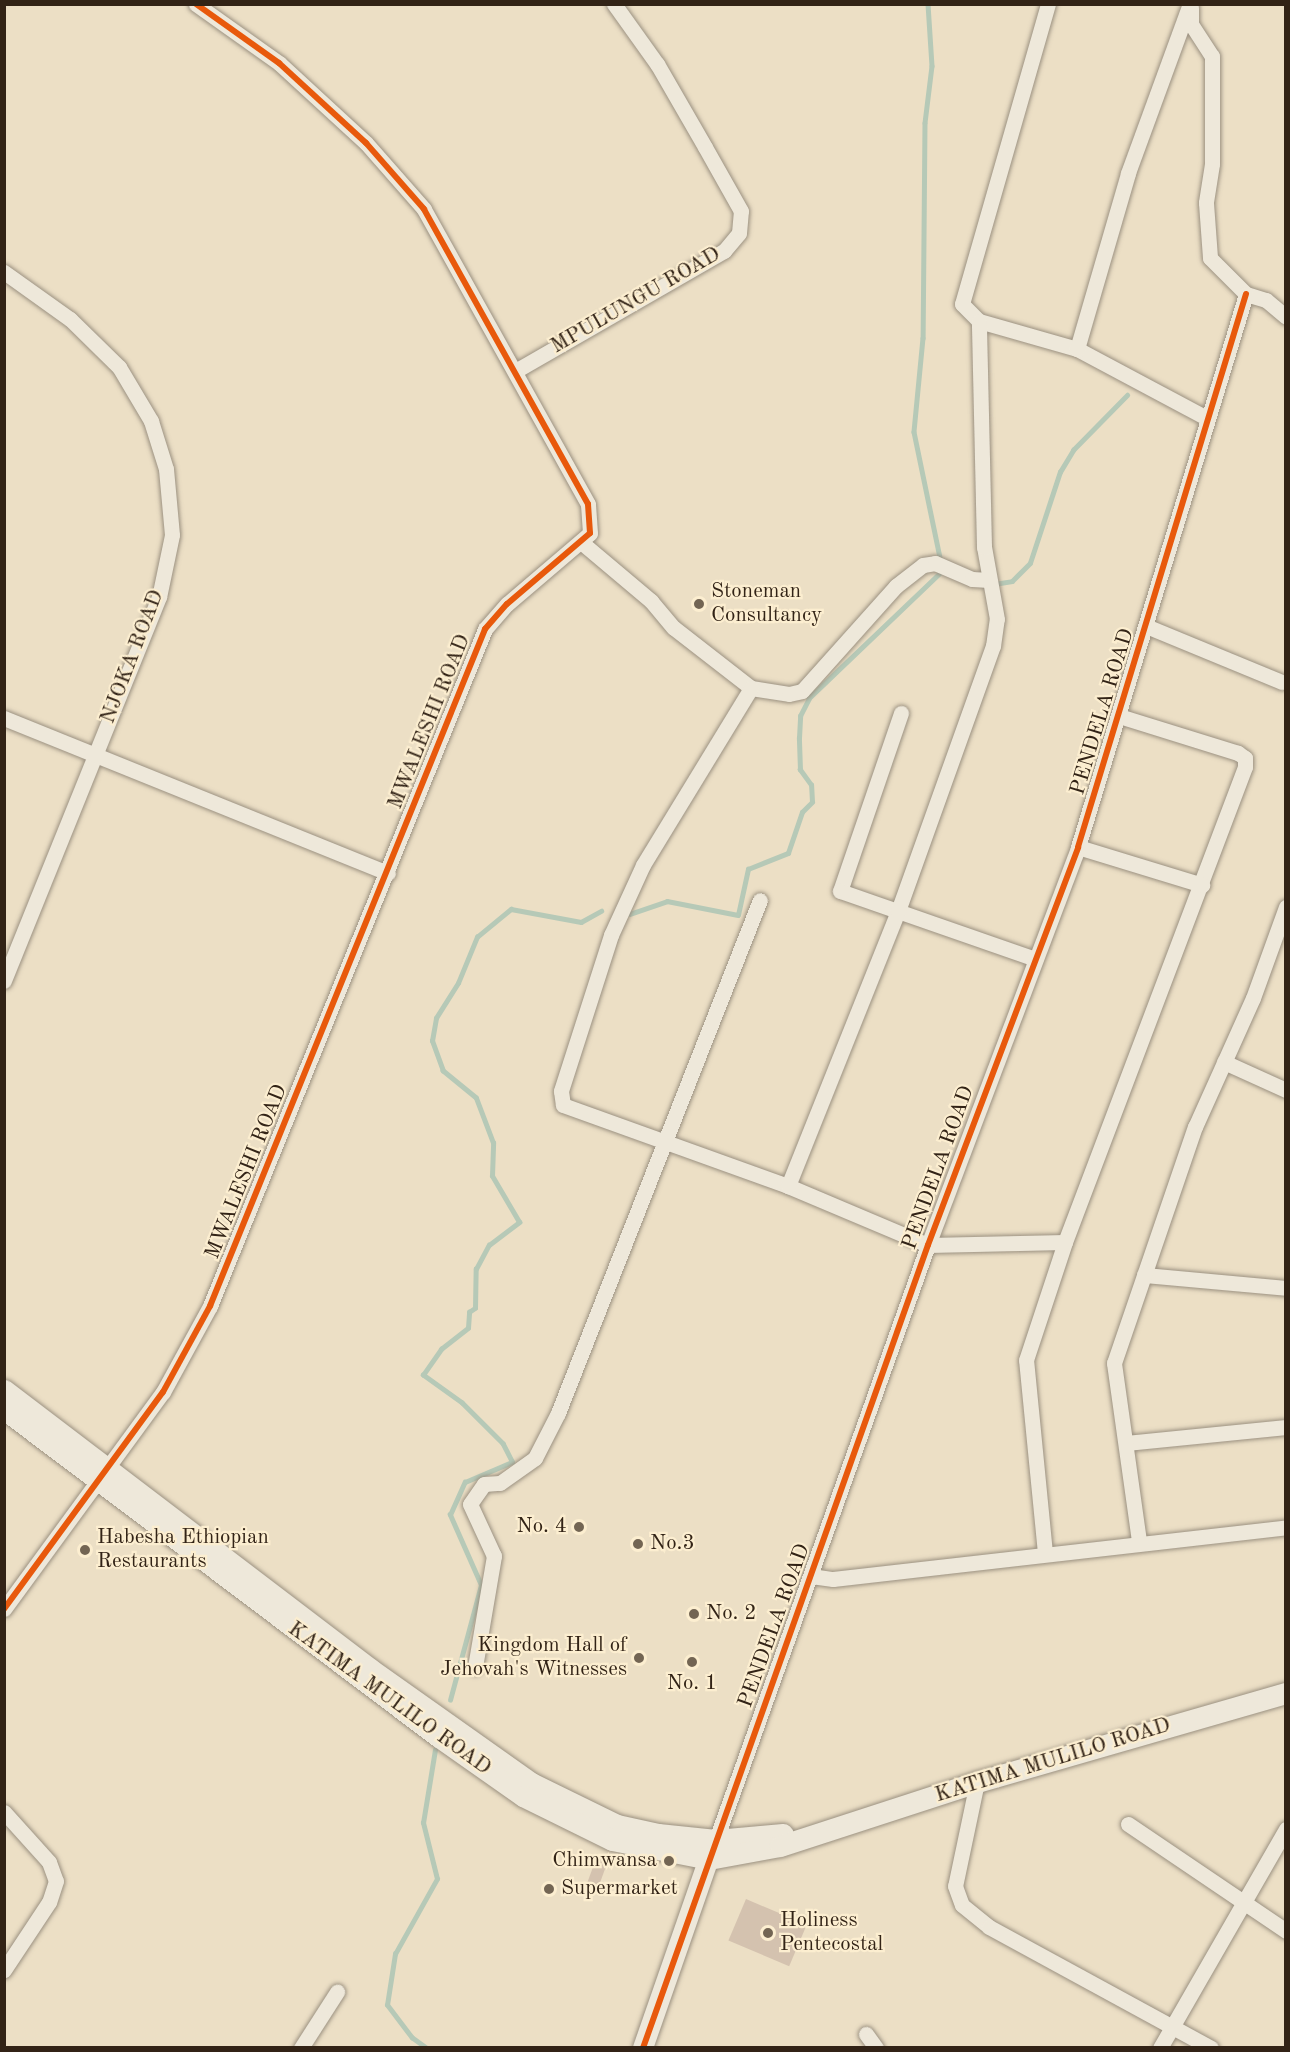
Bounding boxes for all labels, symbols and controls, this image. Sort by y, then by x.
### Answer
street label: MPULUNGU ROAD [547,242,725,360]
place label: Stoneman Consultancy [711,579,822,629]
street label: NJOKA ROAD [96,587,170,727]
marker: Stoneman Consultancy [692,597,706,611]
street label: PENDELA ROAD [1066,626,1140,798]
street label: MWALESHI ROAD [383,631,477,813]
street label: MWALESHI ROAD [200,1081,294,1263]
street label: PENDELA ROAD [898,1083,980,1253]
place label: No. 4 [516,1514,567,1540]
marker: No. 4 [572,1520,586,1534]
place label: Habesha Ethiopian Restaurants [97,1525,269,1575]
place label: No.3 [650,1531,695,1557]
marker: No.3 [631,1537,645,1551]
street label: PENDELA ROAD [734,1541,816,1711]
marker: Habesha Ethiopian Restaurants [78,1543,92,1557]
place label: No. 2 [706,1601,757,1627]
marker: No. 2 [687,1607,701,1621]
street label: KATIMA MULILO ROAD [283,1617,495,1781]
place label: Kingdom Hall of Jehovah's Witnesses [440,1633,627,1683]
marker: Kingdom Hall of Jehovah's Witnesses [632,1651,646,1665]
marker: No. 1 [685,1655,699,1669]
place label: No. 1 [667,1671,717,1697]
street label: KATIMA MULILO ROAD [932,1713,1174,1809]
place label: Chimwansa [552,1848,657,1874]
marker: Chimwansa [662,1854,676,1868]
place label: Supermarket [561,1876,678,1902]
marker: Supermarket [542,1882,556,1896]
place label: Holiness Pentecostal [780,1908,883,1958]
marker: Holiness Pentecostal [761,1926,775,1940]

